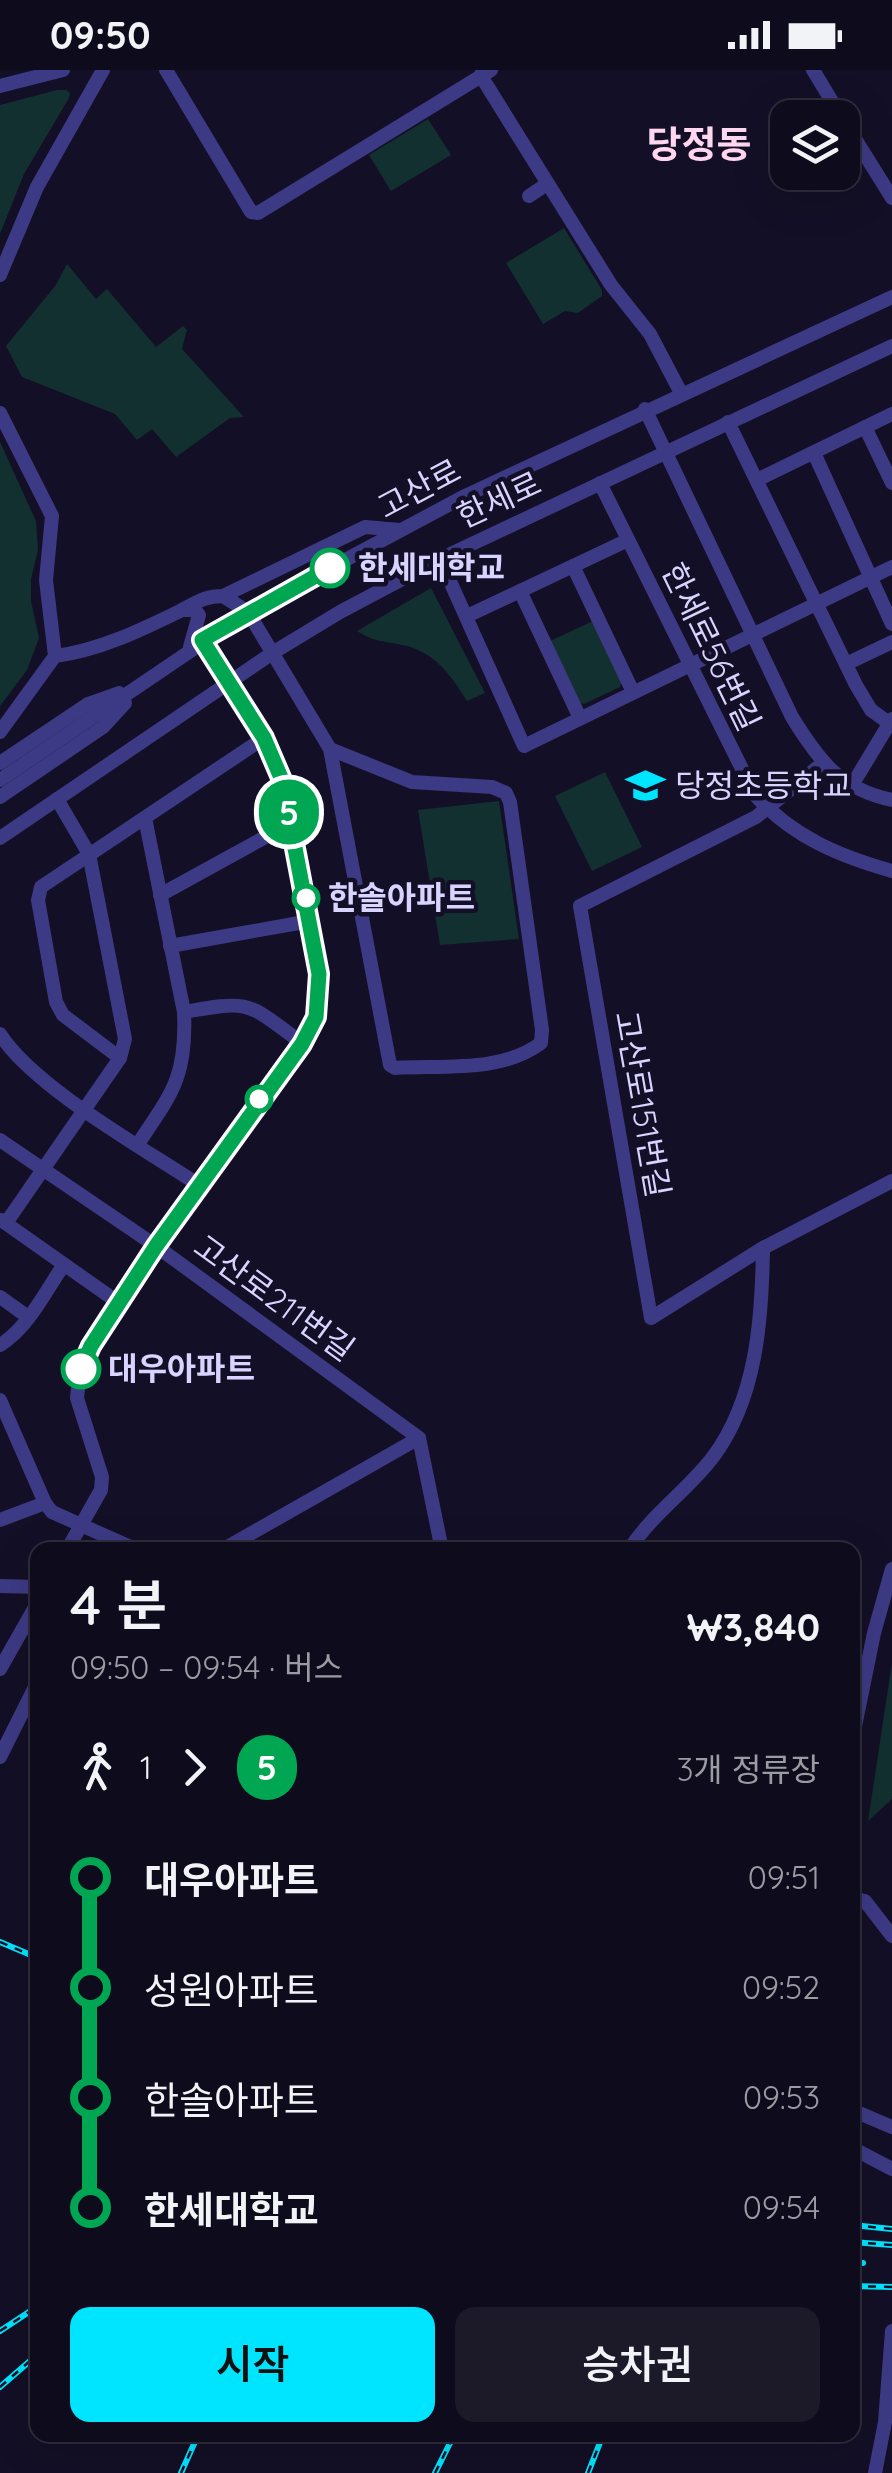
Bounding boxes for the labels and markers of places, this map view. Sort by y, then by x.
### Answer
place label: 한세대학교 [358,547,505,587]
marker: 한세대학교 [311,549,349,587]
school or university icon: 당정초등학교 [624,765,666,807]
place label: 당정초등학교 [675,765,852,805]
place label: 한솔아파트 [328,877,475,917]
marker: 한솔아파트 [293,885,319,911]
unlabelled marker [246,1086,272,1112]
place label: 대우아파트 [108,1348,255,1388]
marker: 대우아파트 [62,1350,100,1388]

